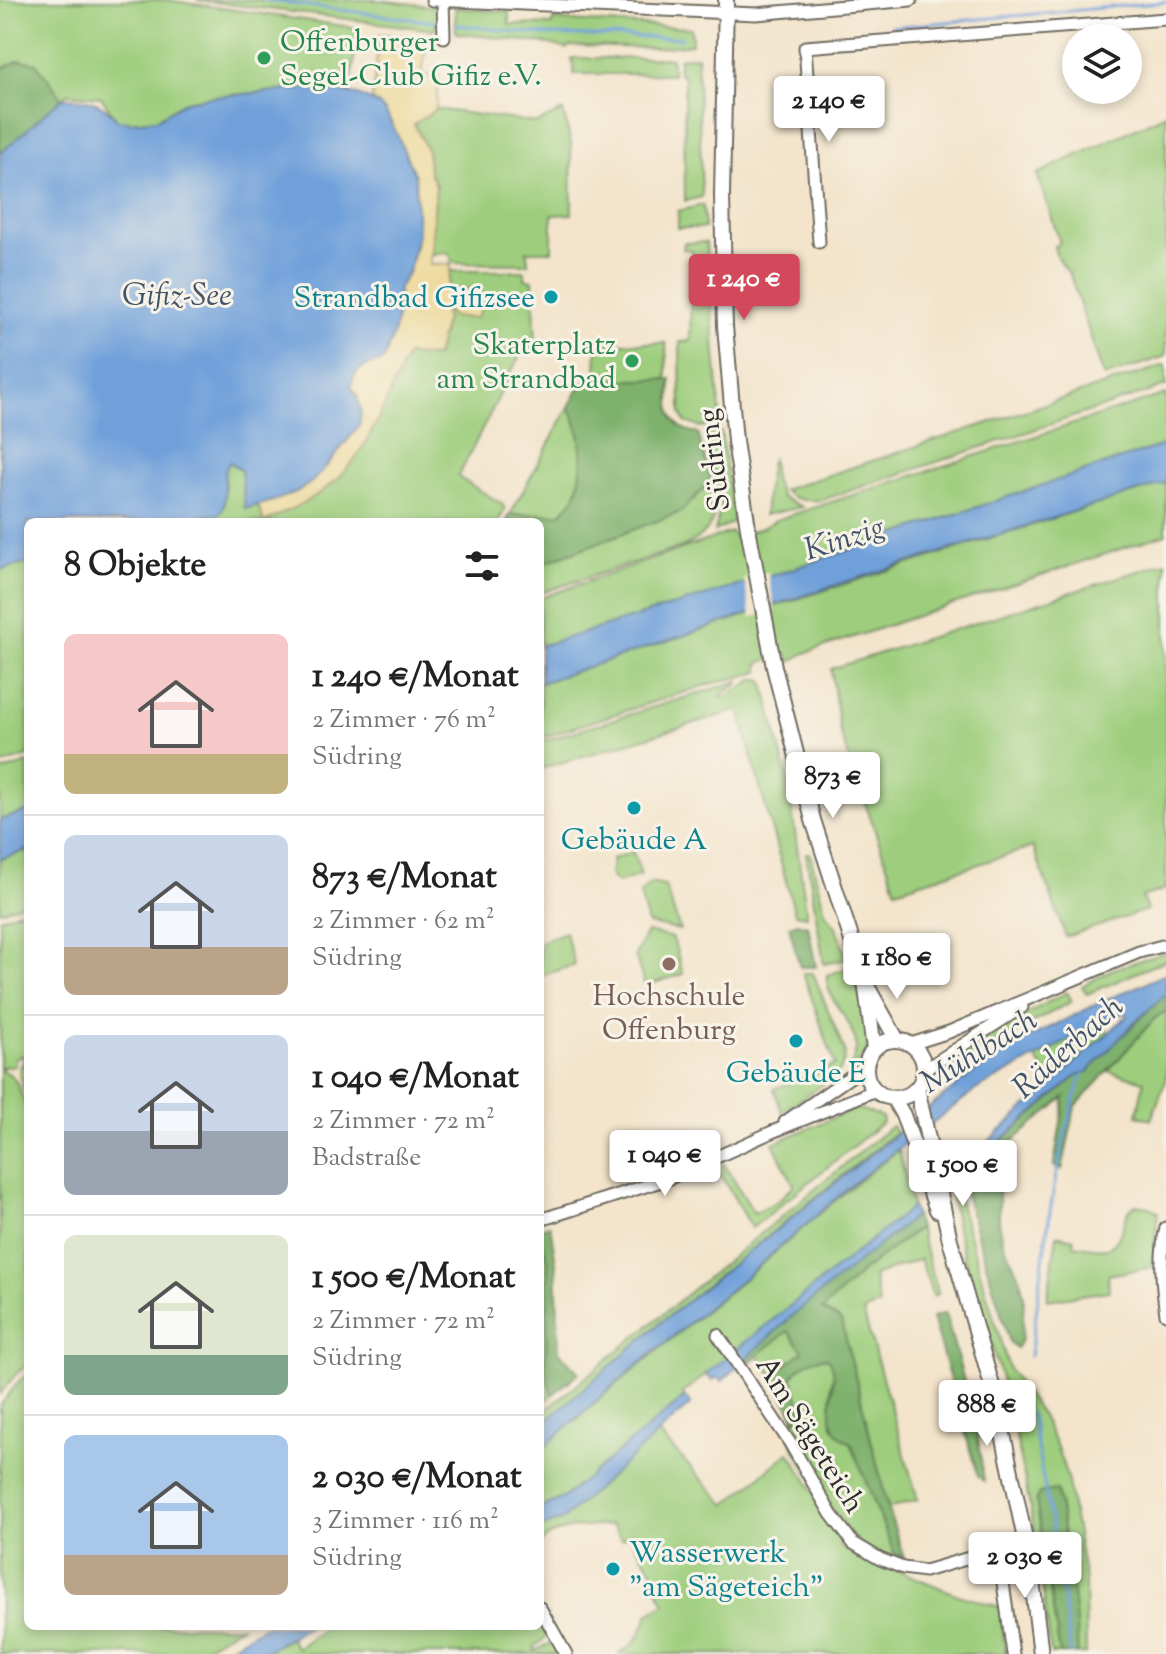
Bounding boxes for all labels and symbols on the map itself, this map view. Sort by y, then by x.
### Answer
place label: Offenburger Segel-Club Gifiz e.V. [280,22,542,99]
marker: Offenburger Segel-Club Gifiz e.V. [255,49,273,67]
pin: 2 140 € [755,76,903,144]
pin: 1 240 € [670,254,818,322]
water label: Gifiz-See [122,274,232,320]
place label: Strandbad Gifizsee [294,278,535,321]
marker: Strandbad Gifizsee [542,288,560,306]
place label: Skaterplatz am Strandbad [436,325,616,402]
marker: Skaterplatz am Strandbad [623,352,641,370]
street label: Südring [688,406,743,514]
water label: Kinzig [799,505,891,574]
pin: 873 € [777,752,889,820]
marker: Gebäude A [625,799,643,817]
place label: Gebäude A [561,820,707,863]
pin: 1 180 € [823,933,971,1001]
marker: Hochschule Offenburg [660,955,678,973]
place label: Hochschule Offenburg [593,976,746,1053]
water label: Räderbach [1003,985,1135,1111]
water label: Mühlbach [912,998,1047,1106]
marker: Gebäude E [787,1032,805,1050]
place label: Gebäude E [726,1053,866,1096]
pin: 1 040 € [591,1130,739,1198]
pin: 1 500 € [889,1140,1037,1208]
street label: Am Sägeteich [743,1348,875,1523]
pin: 888 € [931,1380,1043,1448]
pin: 2 030 € [951,1532,1099,1600]
place label: Wasserwerk "am Sägeteich" [629,1533,824,1610]
marker: Wasserwerk "am Sägeteich" [604,1560,622,1578]

